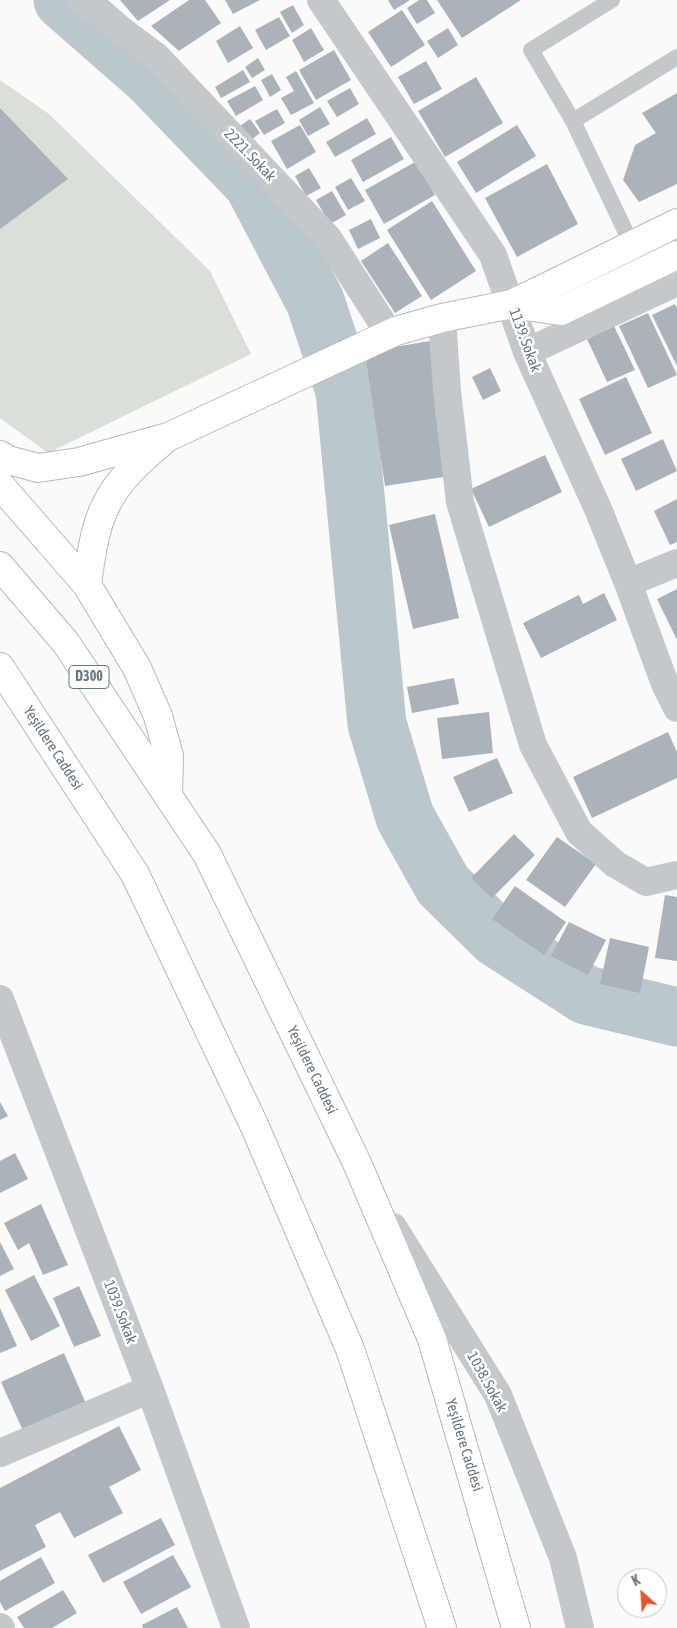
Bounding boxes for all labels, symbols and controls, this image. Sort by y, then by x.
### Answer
street label: 2221. Sokak [220,125,280,185]
street label: 1139. Sokak [505,306,545,374]
road number: D300 [69,666,109,689]
street label: Yeşildere Caddesi [19,703,87,793]
street label: Yeşildere Caddesi [283,1023,341,1117]
street label: 1039. Sokak [100,1278,140,1346]
street label: 1038. Sokak [463,1349,511,1415]
street label: Yeşildere Caddesi [441,1397,487,1493]
north arrow [617,1568,667,1618]
text: K [629,1572,642,1589]

